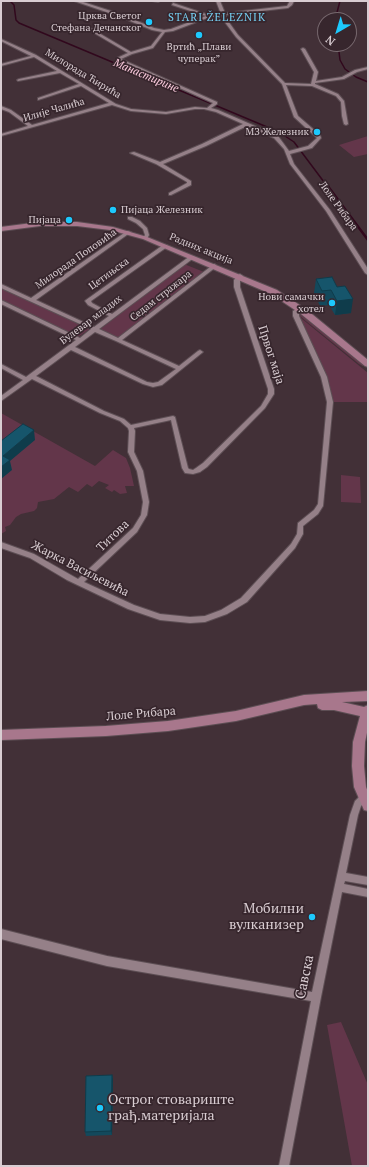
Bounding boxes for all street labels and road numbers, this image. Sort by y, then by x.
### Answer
street label: Милорада Ћирића [43,47,123,101]
street label: Илије Чалића [22,96,86,124]
street label: Лоле Рибара [316,179,360,233]
street label: Милорада Поповића [33,226,119,292]
street label: Радних акција [168,231,234,267]
street label: Цетињска [87,255,131,293]
street label: Седам стражара [128,268,194,324]
street label: Булевар младих [58,293,124,347]
street label: Првог маја [255,324,287,386]
street label: Титова [94,517,132,555]
street label: Жарка Васиљевића [29,538,131,600]
street label: Лоле Рибара [106,704,176,724]
street label: Савска [292,953,318,1001]

